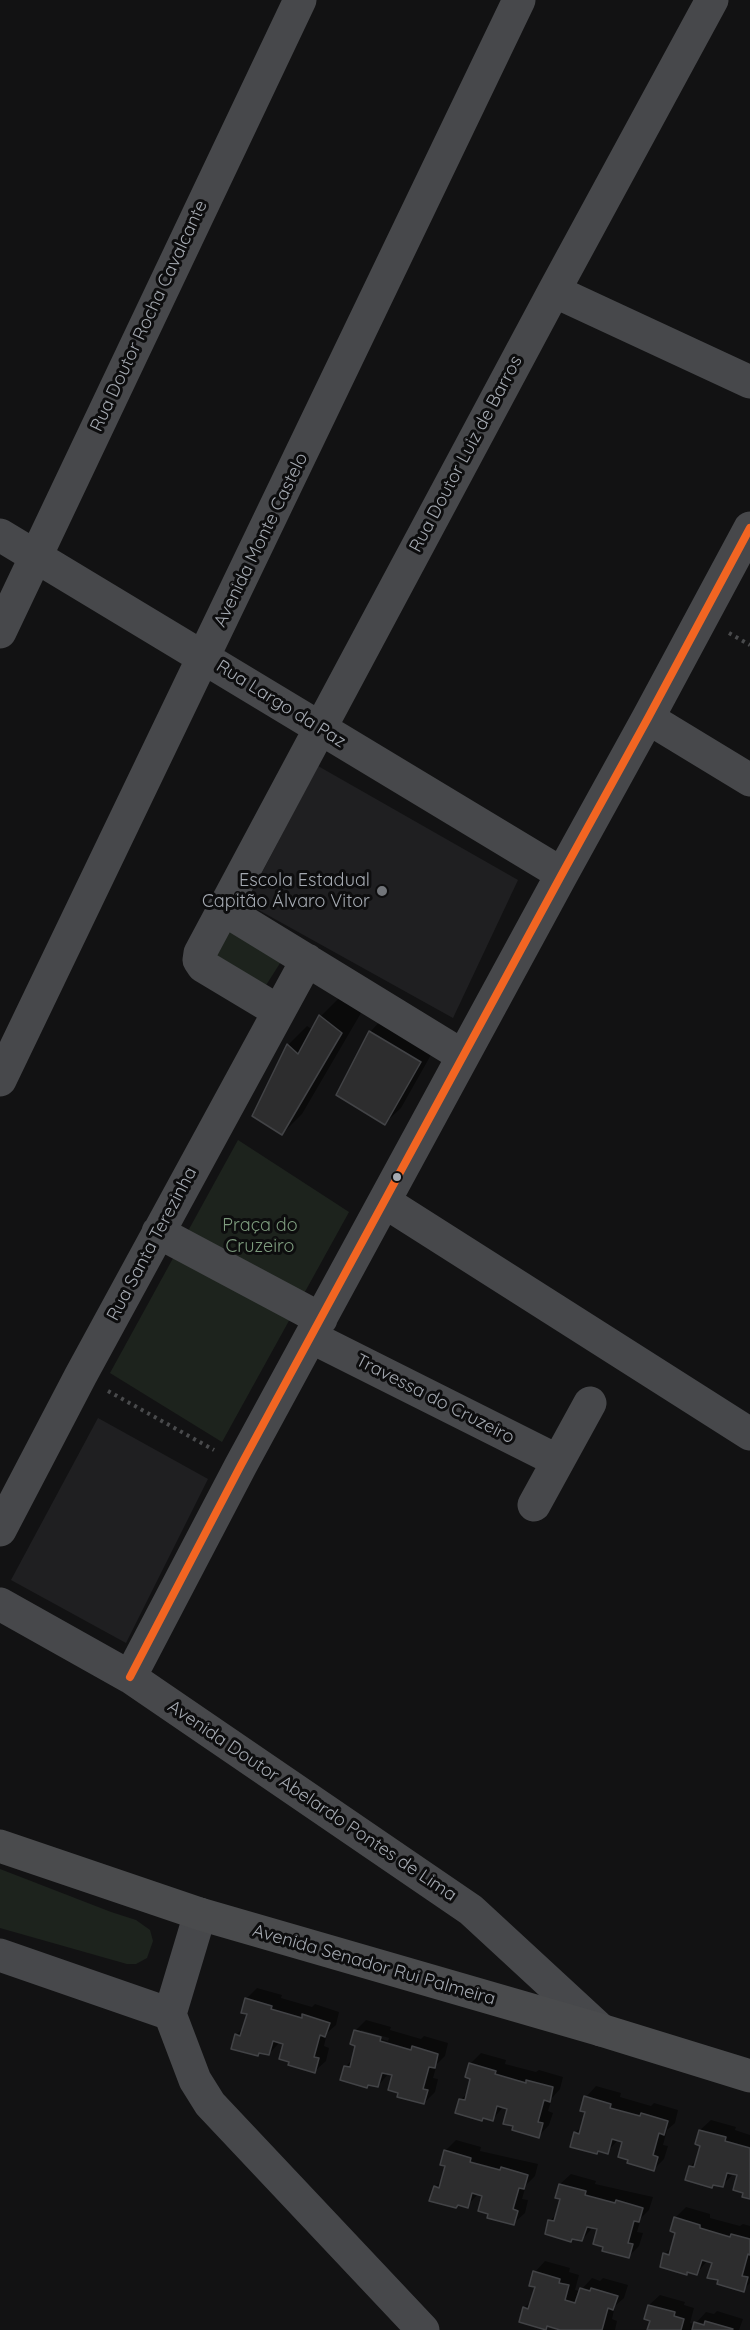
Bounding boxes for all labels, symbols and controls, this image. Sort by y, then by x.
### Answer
street label: Rua Doutor Rocha Cavalcante [86,197,212,435]
street label: Rua Doutor Luiz de Barros [405,352,527,556]
street label: Avenida Monte Castelo [209,449,313,631]
street label: Rua Largo da Paz [212,655,350,753]
place label: Escola Estadual Capitão Álvaro Vitor [202,870,370,912]
marker: Escola Estadual Capitão Álvaro Vitor [375,884,389,898]
street label: Rua Santa Terezinha [102,1163,202,1325]
unlabelled marker [391,1171,403,1183]
park label: Praça do Cruzeiro [222,1215,298,1258]
street label: Travessa do Cruzeiro [352,1350,518,1448]
street label: Avenida Doutor Abelardo Pontes de Lima [163,1696,461,1906]
street label: Avenida Senador Rui Palmeira [250,1920,498,2010]

